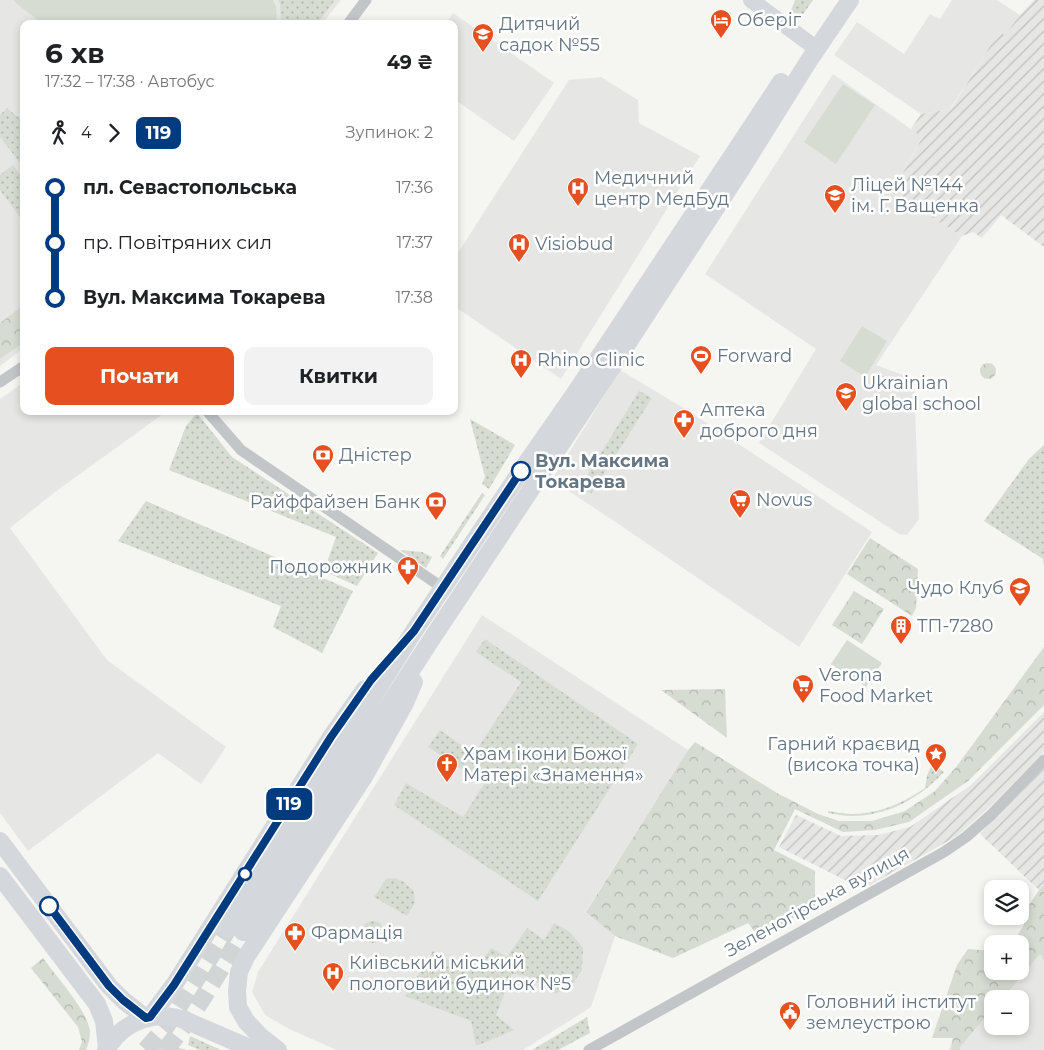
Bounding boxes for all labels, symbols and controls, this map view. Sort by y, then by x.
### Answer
hotel icon: Оберіг [709,8,733,39]
place label: Оберіг [737,9,802,31]
place label: Дитячий садок №55 [499,13,600,56]
school or university icon: Дитячий садок №55 [471,22,495,53]
text: 6 хв [45,36,105,70]
text: 49 ₴ [387,51,433,74]
text: 17:32 – 17:38 · Автобус [45,72,215,91]
icon: walk [45,119,73,147]
icon: forward [100,119,128,147]
text: 119 [146,122,171,144]
text: 4 [81,123,92,142]
text: Зупинок: 2 [346,123,433,142]
place label: Медичний центр МедБуд [594,167,730,210]
place label: Ліцей №144 ім. Г. Ващенка [851,174,979,217]
text: пл. Севастопольська [83,176,297,199]
hospital icon: Медичний центр МедБуд [566,176,590,207]
text: 17:36 [396,178,433,197]
school or university icon: Ліцей №144 ім. Г. Ващенка [823,183,847,214]
text: пр. Повітряних сил [83,231,272,254]
hospital icon: Visiobud [507,232,531,263]
text: 17:37 [396,233,433,252]
place label: Visiobud [535,233,614,255]
text: Вул. Максима Токарева [83,286,326,309]
text: 17:38 [395,288,433,307]
sports icon: Forward [689,344,713,375]
place label: Forward [717,345,792,367]
button: Почати [45,347,234,405]
button: Квитки [244,347,433,405]
hospital icon: Rhino Clinic [509,348,533,379]
place label: Rhino Clinic [537,349,645,371]
place label: Ukrainian global school [862,372,981,415]
school or university icon: Ukrainian global school [834,381,858,412]
place label: Аптека доброго дня [700,399,818,442]
pharmacy icon: Аптека доброго дня [672,408,696,439]
bank icon: Дністер [311,443,335,474]
place label: Дністер [339,444,412,466]
place label: Вул. Максима Токарева [535,450,669,493]
marker: Вул. Максима Токарева [511,461,531,481]
supermarket icon: Novus [728,488,752,519]
place label: Novus [756,489,813,511]
bank icon: Райффайзен Банк [424,490,448,521]
place label: Райффайзен Банк [250,491,421,513]
pharmacy icon: Подорожник [396,555,420,586]
place label: Подорожник [269,556,393,578]
school or university icon: Чудо Клуб [1008,576,1032,607]
place label: Чудо Клуб [908,577,1004,599]
building icon: ТП-7280 [889,614,913,645]
place label: ТП-7280 [917,615,993,637]
place label: Verona Food Market [819,664,933,707]
supermarket icon: Verona Food Market [791,673,815,704]
place label: Гарний краєвид (висока точка) [767,733,920,776]
place icon: Гарний краєвид (висока точка) [924,742,948,773]
place label: Храм ікони Божої Матері «Знамення» [463,743,644,786]
church icon: Храм ікони Божої Матері «Знамення» [435,752,459,783]
line badge: 119 [260,788,318,820]
text: 119 [276,793,302,815]
street label: Зеленогірська вулиця [721,842,913,962]
unlabelled marker [238,867,252,881]
map controls [984,880,1029,1035]
button: layers [984,880,1029,925]
unlabelled marker [39,896,59,916]
pharmacy icon: Фармація [283,921,307,952]
place label: Фармація [311,922,403,944]
button: + [984,935,1029,980]
place label: Киівський міський пологовий будинок №5 [349,952,571,995]
hospital icon: Киівський міський пологовий будинок №5 [321,961,345,992]
button: − [984,990,1029,1035]
place label: Головний інститут землеустрою [806,991,976,1034]
public building icon: Головний інститут землеустрою [778,1000,802,1031]

